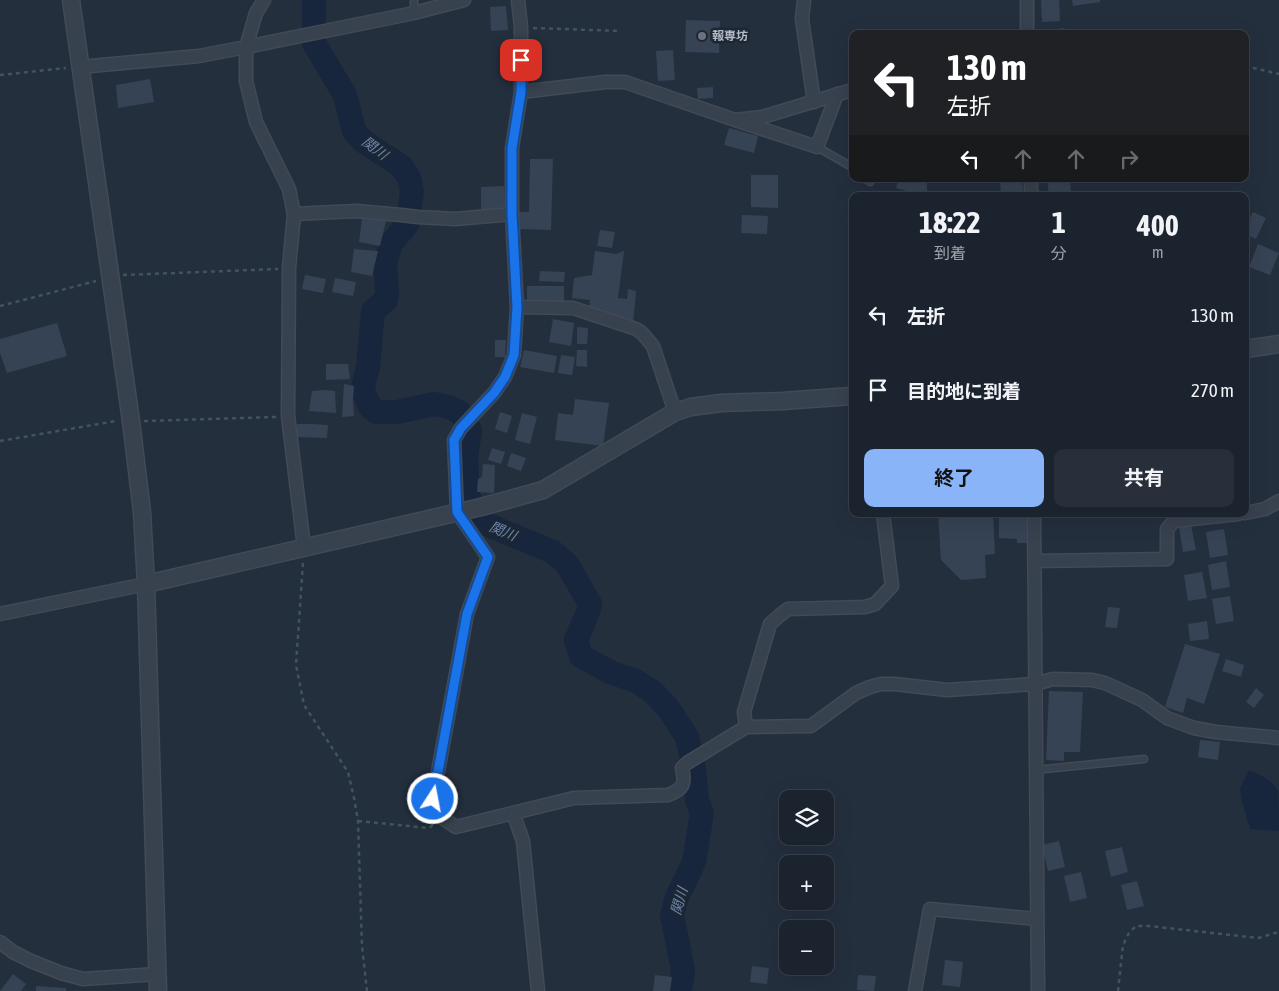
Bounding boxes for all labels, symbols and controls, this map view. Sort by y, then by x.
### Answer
place label: 報専坊 [712,29,748,43]
marker: 報専坊 [696,30,708,42]
pin [500,39,542,81]
icon: arrive [507,46,535,74]
text: 130 m [947,47,1026,87]
icon: left [864,50,929,115]
text: 左折 [947,93,991,119]
water label: 関川 [359,133,393,164]
icon: left [956,145,984,173]
icon: ahead [1009,145,1037,173]
icon: ahead [1062,145,1090,173]
icon: right [1115,145,1143,173]
text: 18:22 [919,205,981,239]
text: 1 [1052,205,1066,239]
text: 400 [1137,208,1179,242]
text: m [1152,243,1164,261]
text: 到着 [934,244,966,262]
text: 分 [1051,244,1067,262]
icon: left [864,301,892,329]
text: 130 m [1191,304,1234,326]
text: 左折 [907,305,945,327]
icon: arrive [864,376,892,404]
text: 270 m [1191,379,1234,401]
text: 目的地に到着 [907,380,1021,402]
button: 終了 [864,449,1044,507]
button: 共有 [1054,449,1234,507]
water label: 関川 [487,518,521,545]
position arrow [406,772,458,824]
map controls [779,790,834,975]
button: layers [779,790,834,845]
button: + [779,855,834,910]
water label: 関川 [667,883,691,917]
button: − [779,920,834,975]

